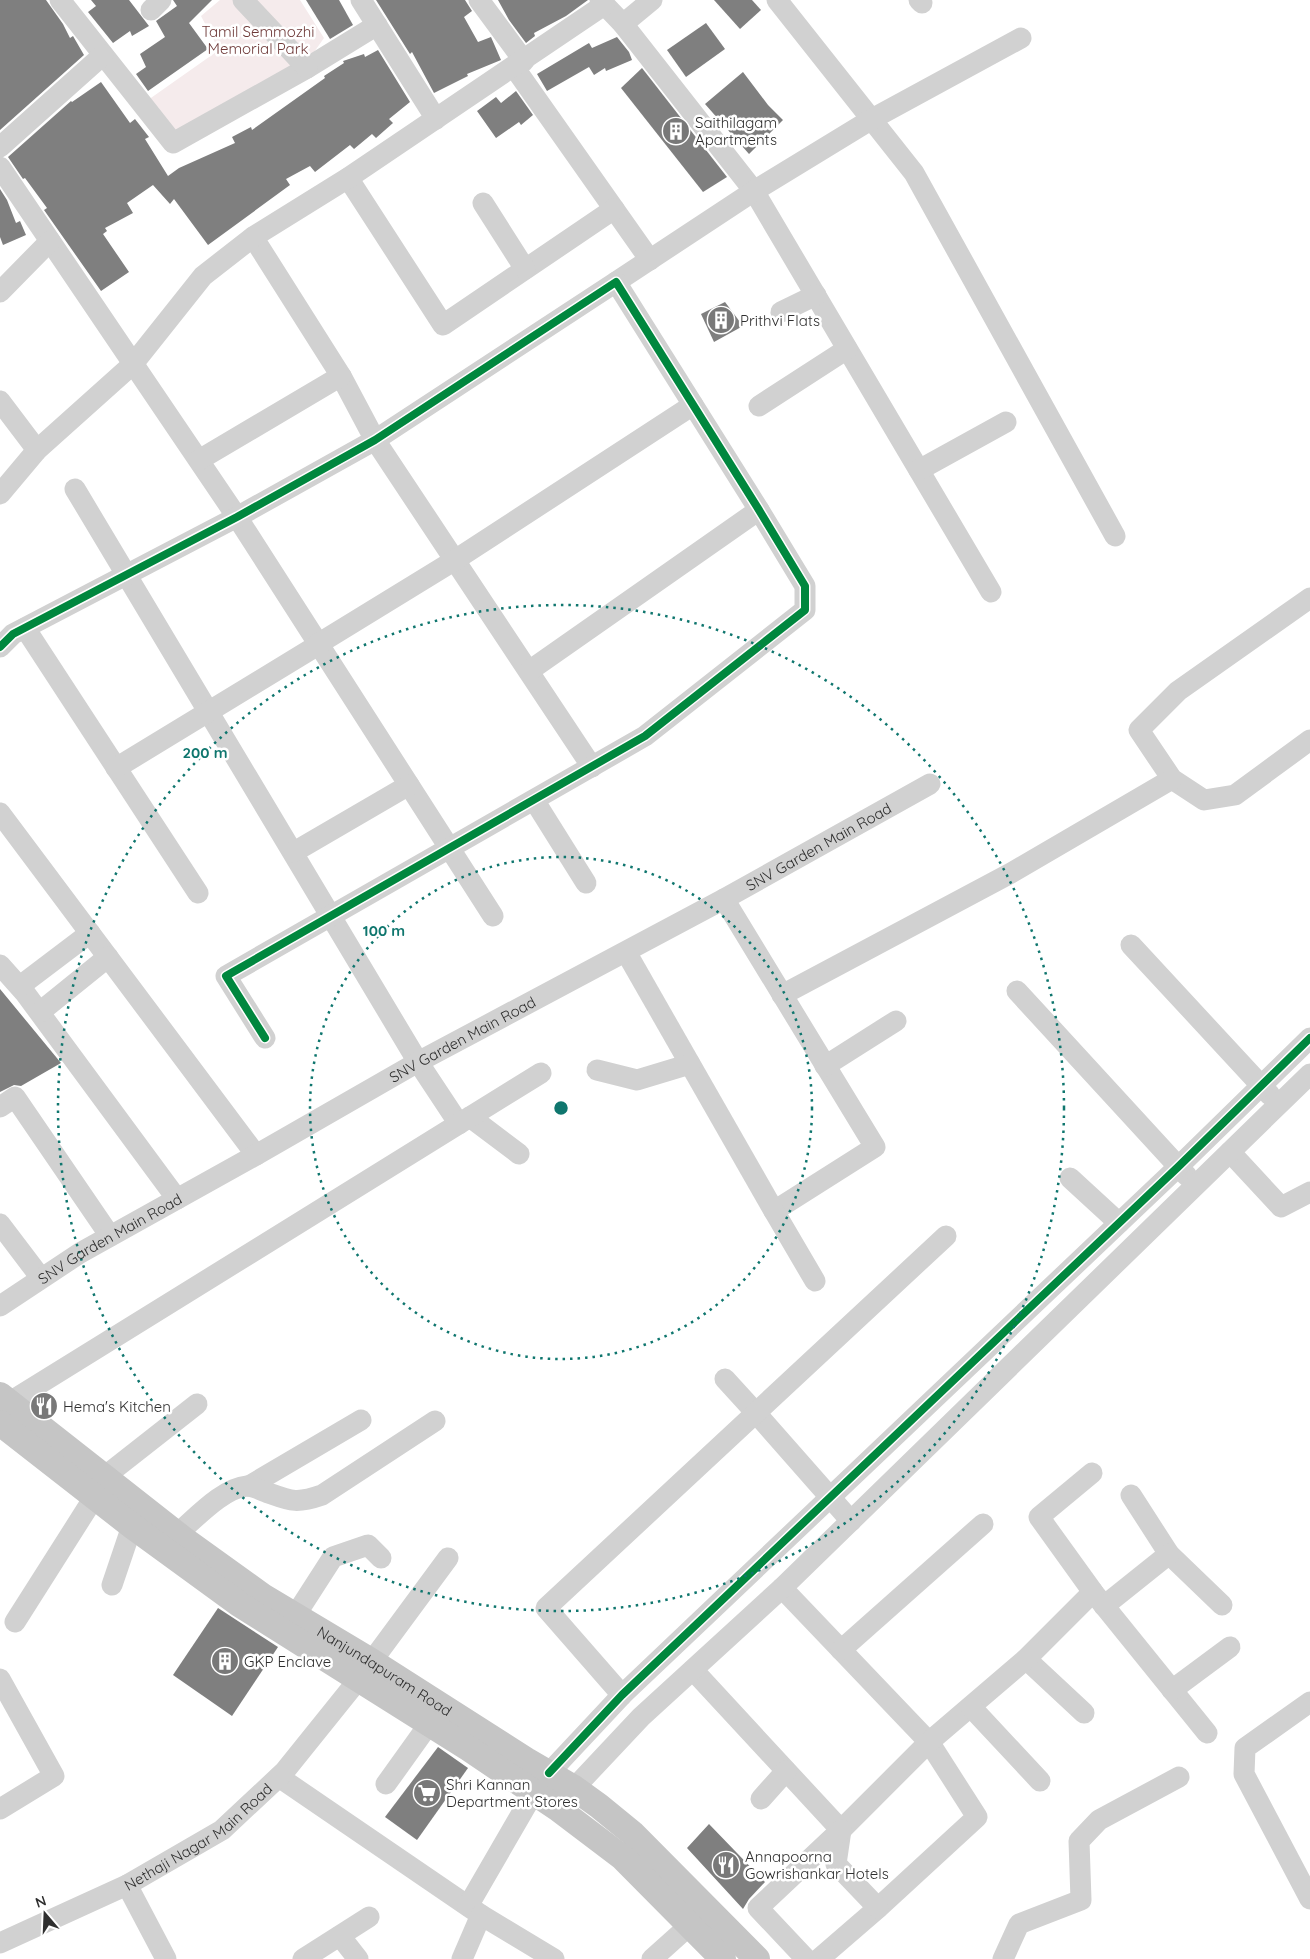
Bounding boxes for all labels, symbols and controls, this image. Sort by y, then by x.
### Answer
park label: Tamil Semmozhi Memorial Park [201,22,315,58]
place label: Saithilagam Apartments [695,113,777,149]
building icon: Saithilagam Apartments [661,116,691,146]
building icon: Prithvi Flats [706,305,736,335]
place label: Prithvi Flats [740,311,820,330]
text: 200 m [183,743,228,762]
street label: SNV Garden Main Road [742,798,894,895]
text: 100 m [363,921,405,940]
street label: SNV Garden Main Road [385,992,539,1086]
centre of rings [552,1099,570,1117]
street label: SNV Garden Main Road [34,1189,185,1288]
restaurant icon: Hema's Kitchen [29,1391,59,1421]
place label: Hema's Kitchen [63,1397,171,1416]
street label: Nanjundapuram Road [314,1622,456,1720]
building icon: GKP Enclave [210,1646,240,1676]
place label: GKP Enclave [244,1652,331,1671]
place label: Shri Kannan Department Stores [446,1775,578,1811]
supermarket icon: Shri Kannan Department Stores [412,1778,442,1808]
street label: Nethaji Nagar Main Road [121,1779,276,1894]
place label: Annapoorna Gowrishankar Hotels [745,1847,889,1883]
restaurant icon: Annapoorna Gowrishankar Hotels [711,1850,741,1880]
north arrow [20,1889,70,1939]
text: N [33,1892,49,1912]

